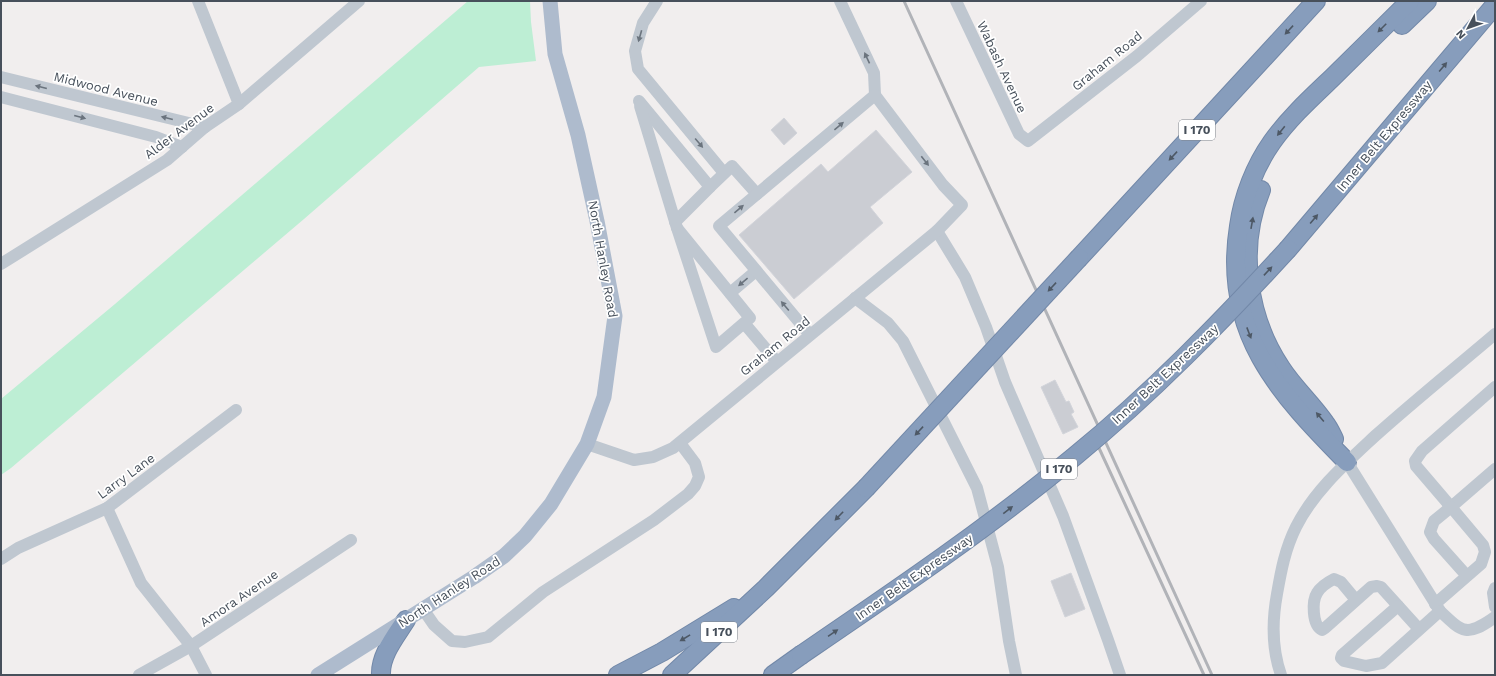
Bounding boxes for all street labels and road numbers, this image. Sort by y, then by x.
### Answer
street label: Wabash Avenue [974,19,1030,115]
street label: Graham Road [1069,28,1145,94]
street label: Midwood Avenue [52,69,160,109]
street label: Inner Belt Expressway [1333,77,1435,194]
street label: Alder Avenue [141,100,217,162]
road number: I 170 [1179,120,1215,140]
street label: North Hanley Road [585,199,621,319]
street label: Graham Road [737,313,813,379]
street label: Inner Belt Expressway [1109,321,1222,427]
street label: Larry Lane [94,450,158,502]
road number: I 170 [1041,459,1077,479]
street label: Inner Belt Expressway [852,531,976,623]
street label: North Hanley Road [395,553,503,631]
street label: Amora Avenue [197,566,281,630]
road number: I 170 [701,622,737,642]

